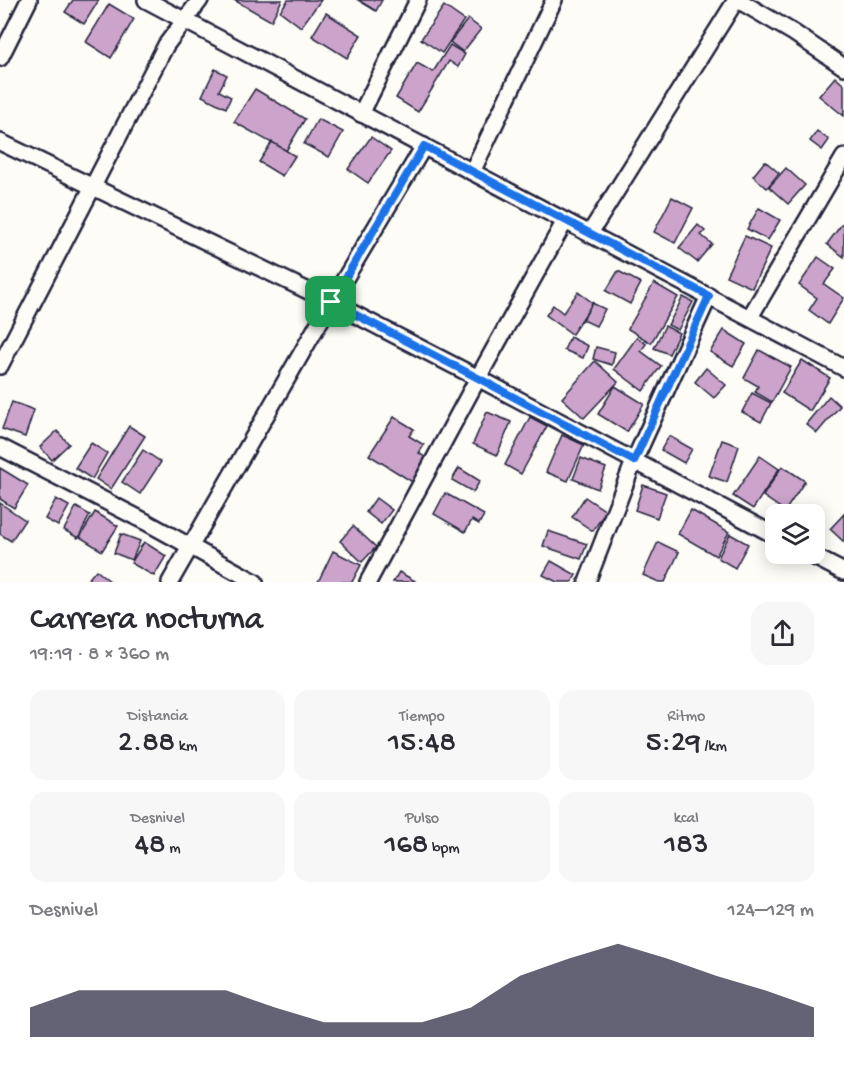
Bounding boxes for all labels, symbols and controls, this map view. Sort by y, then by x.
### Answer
pin [305,276,356,327]
icon: arrive [314,285,347,318]
map controls [765,504,825,564]
button: layers [765,504,825,564]
text: Carrera nocturna [30,602,263,640]
button: share [751,602,814,665]
text: 19:19 · 8 × 360 m [30,644,169,667]
text: Distancia [127,708,188,727]
text: Tiempo [399,708,445,727]
text: Ritmo [667,708,705,727]
text: 2.88 [118,727,175,762]
text: 15:48 [388,727,456,762]
text: 5:29 [646,727,701,762]
text: km [175,738,197,757]
text: /km [701,738,727,757]
text: Desnivel [130,810,185,829]
text: Pulso [405,810,439,829]
text: kcal [674,810,699,829]
text: 48 [135,829,165,864]
text: 168 [384,829,428,864]
text: 183 [664,829,708,864]
text: m [165,840,181,859]
text: bpm [428,840,460,859]
text: Desnivel [30,900,98,923]
text: 124–129 m [728,900,814,923]

